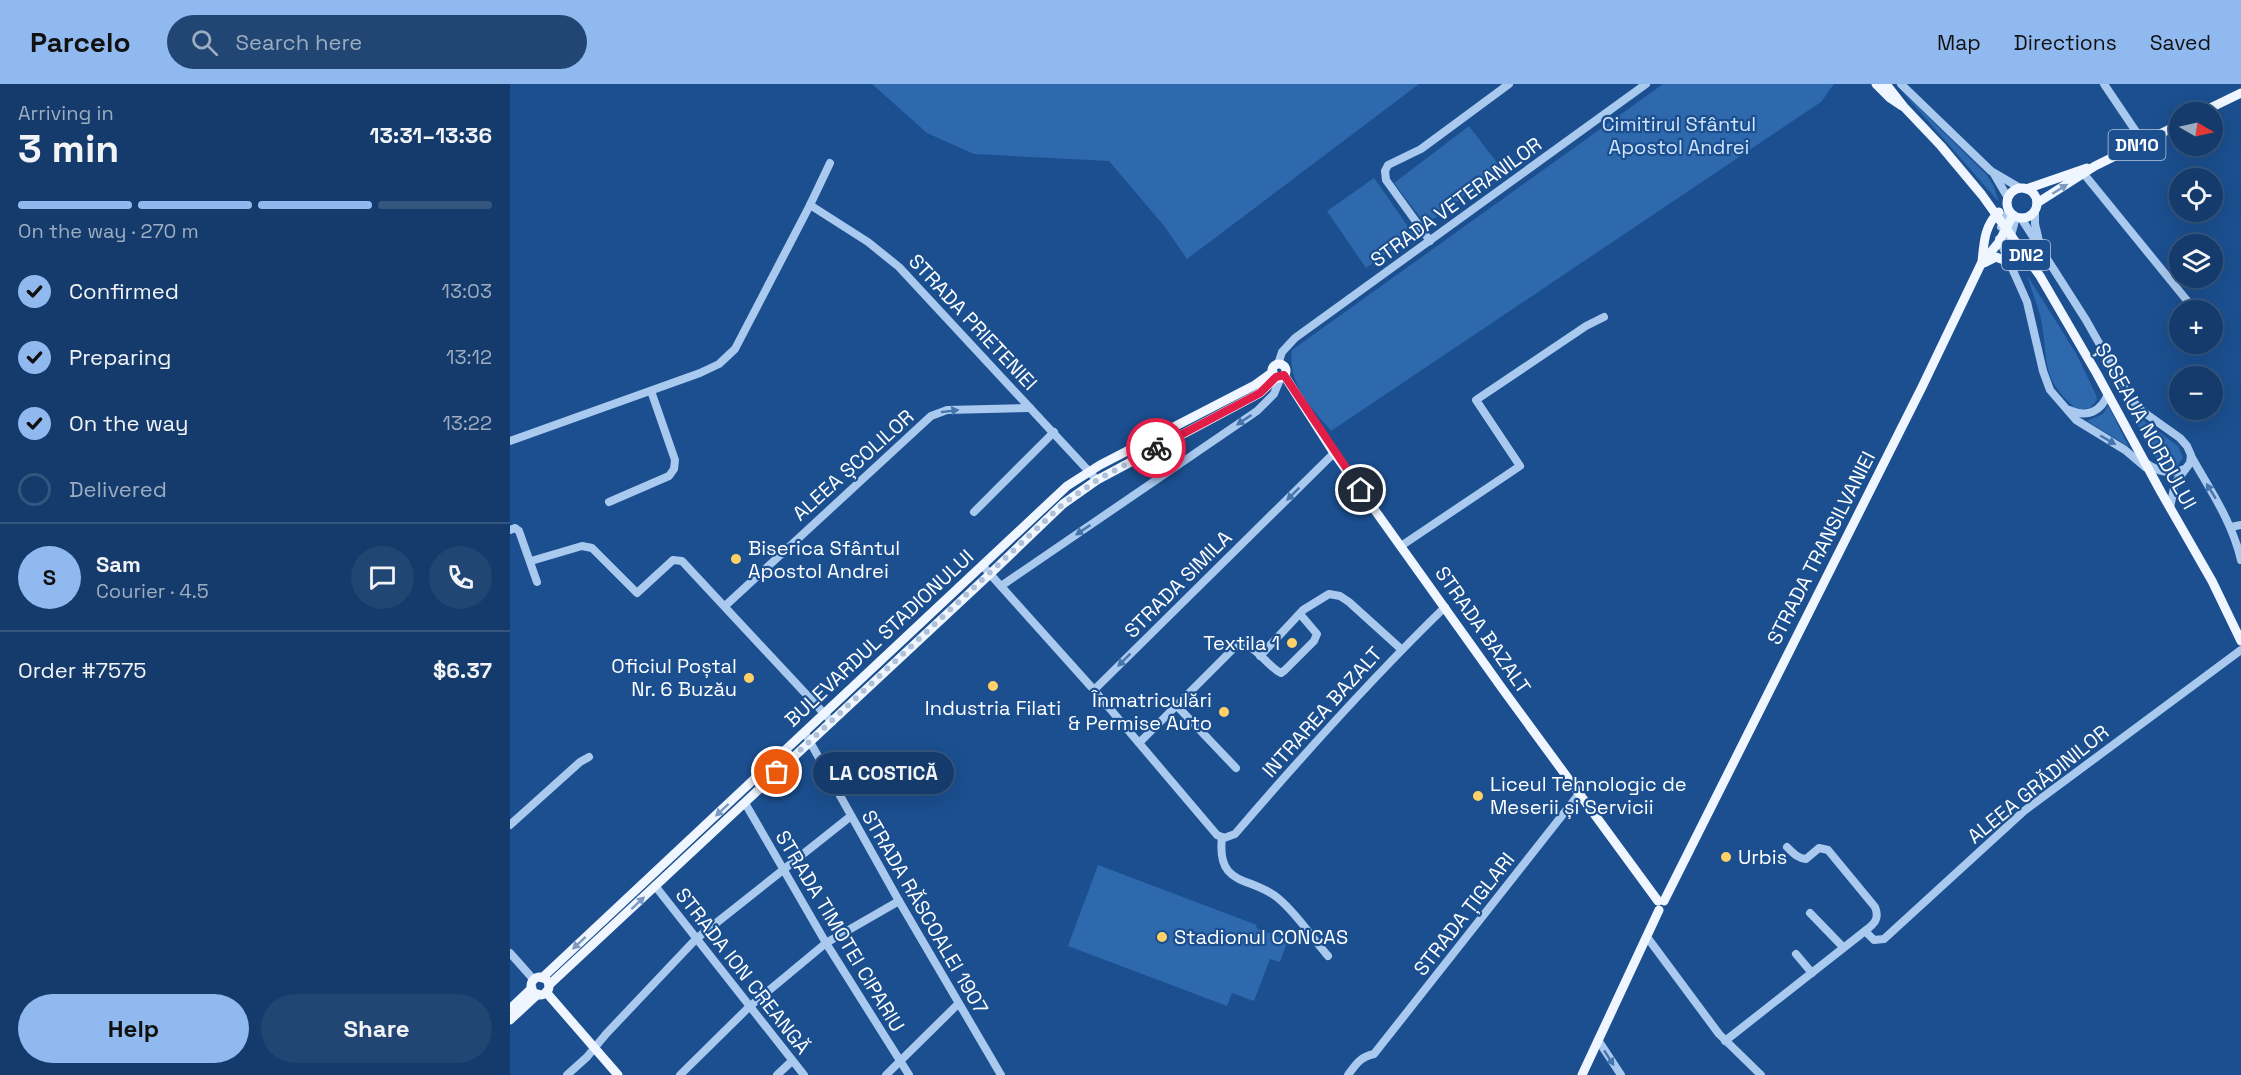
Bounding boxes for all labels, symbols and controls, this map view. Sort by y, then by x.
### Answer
search box [167,15,587,69]
text: Parcelo [30,24,131,60]
icon: search [188,26,221,59]
text: Search here [236,28,362,56]
text: Map [1937,29,1981,56]
text: Directions [2014,29,2117,56]
text: Saved [2150,29,2211,56]
text: Arriving in [18,100,114,126]
north arrow [2169,102,2223,156]
map controls [2169,102,2223,420]
park label: Cimitirul Sfântul Apostol Andrei [1602,111,1756,160]
text: 13:31–13:36 [370,121,492,149]
text: 3 min [18,124,119,173]
road number: DN10 [2108,130,2166,160]
street label: STRADA VETERANILOR [1365,131,1547,273]
button: locate [2169,168,2223,222]
one-way arrow [2052,183,2068,194]
text: On the way · 270 m [18,218,199,244]
button: layers [2169,234,2223,288]
road number: DN2 [2002,240,2050,270]
street label: STRADA PRIETENIEI [903,248,1043,396]
icon: check [18,275,51,308]
text: Confirmed [69,277,179,305]
text: 13:03 [442,278,492,304]
button: + [2169,300,2223,354]
street label: ȘOSEAUA NORDULUI [2089,338,2203,514]
icon: check [18,341,51,374]
text: Preparing [69,343,171,371]
text: 13:12 [446,344,492,370]
button: − [2169,366,2223,420]
street label: ALEEA ȘCOLILOR [787,404,919,526]
one-way arrow [940,406,959,416]
icon: check [18,407,51,440]
text: On the way [69,409,188,437]
text: 13:22 [442,410,492,436]
one-way arrow [1236,414,1252,425]
courier [1126,418,1186,478]
icon: bike [1140,432,1173,465]
one-way arrow [2100,435,2117,445]
street label: STRADA TRANSILVANIEI [1761,447,1881,649]
pin [1335,464,1386,515]
icon: home [1344,473,1377,506]
text: Delivered [69,475,167,503]
one-way arrow [2205,483,2216,499]
one-way arrow [1286,486,1300,500]
one-way arrow [1075,524,1091,535]
street label: STRADA SIMILA [1119,524,1238,643]
place label: Biserica Sfântul Apostol Andrei [748,535,900,584]
street label: BULEVARDUL STADIONULUI [779,544,979,732]
button: chat [351,546,414,609]
button: phone [429,546,492,609]
text: Sam [96,550,141,578]
marker: Biserica Sfântul Apostol Andrei [729,552,743,566]
street label: STRADA BAZALT [1429,561,1537,699]
text: S [43,563,56,591]
text: Courier · 4.5 [96,578,209,604]
place label: Textila 1 [1203,630,1280,656]
marker: Textila 1 [1285,636,1299,650]
street label: INTRAREA BAZALT [1256,641,1388,783]
place label: Oficiul Poștal Nr. 6 Buzău [611,653,737,702]
one-way arrow [1117,653,1131,668]
text: Order #7575 [18,656,146,684]
text: $6.37 [433,656,492,684]
marker: Oficiul Poștal Nr. 6 Buzău [742,671,756,685]
marker: Industria Filati [986,679,1000,693]
place label: Înmatriculări & Permise Auto [1068,687,1212,736]
place label: Industria Filati [925,695,1061,721]
marker: Înmatriculări & Permise Auto [1217,705,1231,719]
street label: ALEEA GRĂDINILOR [1962,719,2114,849]
pin [751,746,802,797]
callout: LA COSTICĂ [813,751,954,793]
icon: bag [760,755,793,788]
text: LA COSTICĂ [829,760,938,786]
place label: Liceul Tehnologic de Meserii și Servicii [1490,771,1687,820]
marker: Liceul Tehnologic de Meserii și Servicii [1471,789,1485,803]
one-way arrow [714,803,729,817]
street label: STRADA RĂSCOALEI 1907 [856,805,994,1019]
street label: STRADA TIMOTEI CIPARIU [770,826,910,1036]
place label: Urbis [1738,844,1787,870]
street label: STRADA ȚIGLARI [1408,847,1520,981]
marker: Urbis [1719,850,1733,864]
street label: STRADA ION CREANGĂ [670,883,816,1060]
one-way arrow [631,896,646,910]
place label: Stadionul CONCAS [1174,924,1348,950]
marker: Stadionul CONCAS [1155,930,1169,944]
one-way arrow [572,936,587,950]
button: Help [18,994,249,1063]
button: Share [261,994,492,1063]
one-way arrow [1603,1049,1615,1065]

